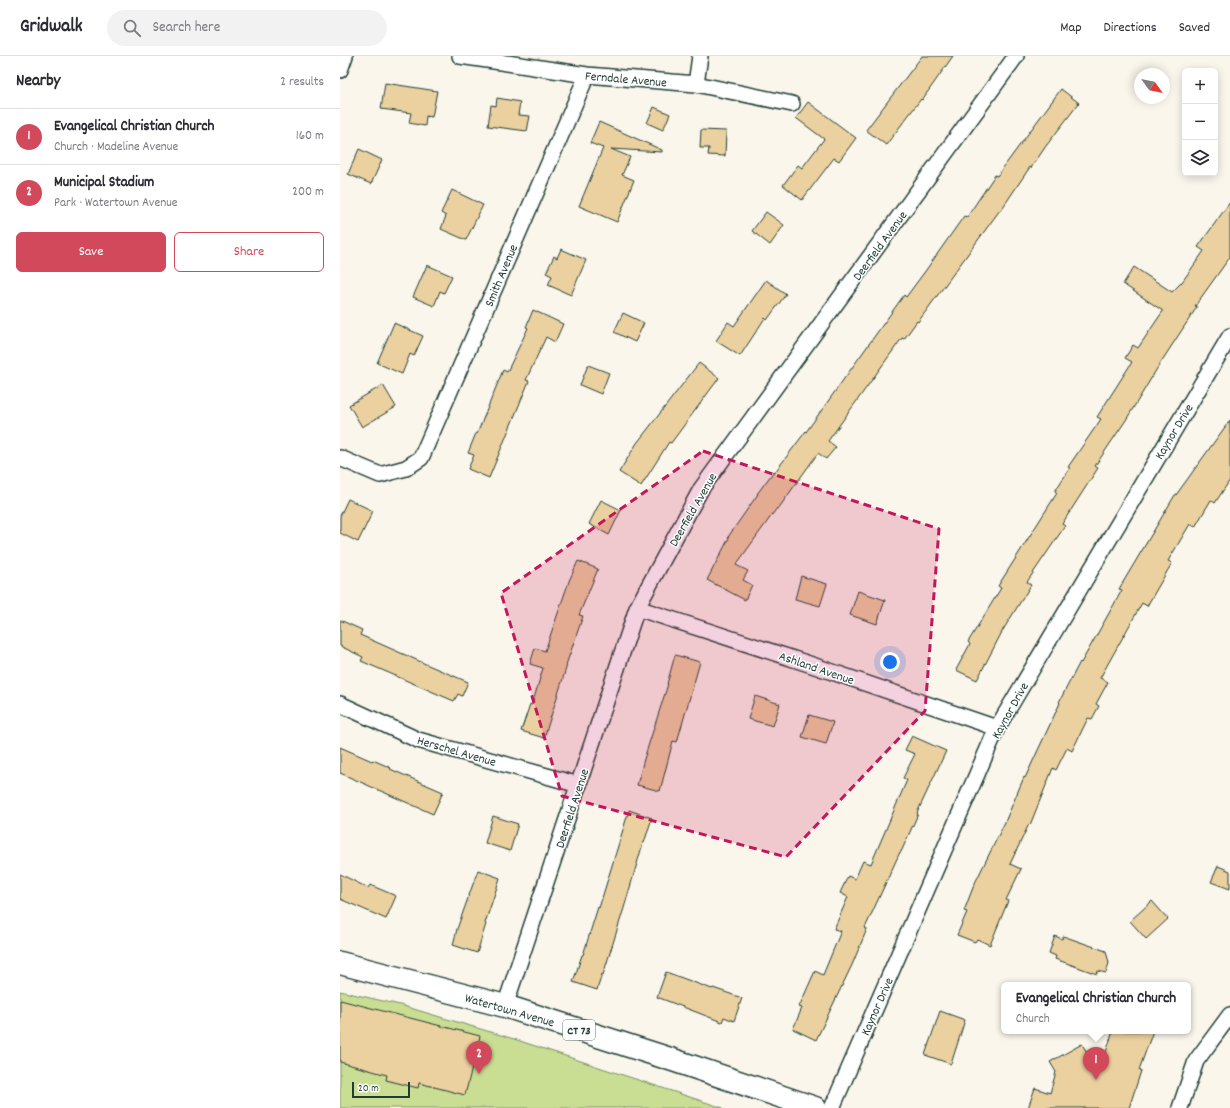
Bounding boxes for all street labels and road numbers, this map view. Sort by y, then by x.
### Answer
street label: Ferndale Avenue [584,67,668,94]
street label: Deerfield Avenue [849,207,913,285]
street label: Smith Avenue [481,241,524,310]
street label: Kaynor Drive [1151,401,1199,464]
street label: Deerfield Avenue [665,470,723,551]
street label: Ashland Avenue [776,648,857,691]
street label: Kaynor Drive [988,679,1035,743]
street label: Herschel Avenue [415,732,498,773]
street label: Deerfield Avenue [552,766,595,851]
street label: Kaynor Drive [857,975,900,1039]
street label: Watertown Avenue [462,990,557,1033]
road number: CT 73 [563,1020,595,1040]

